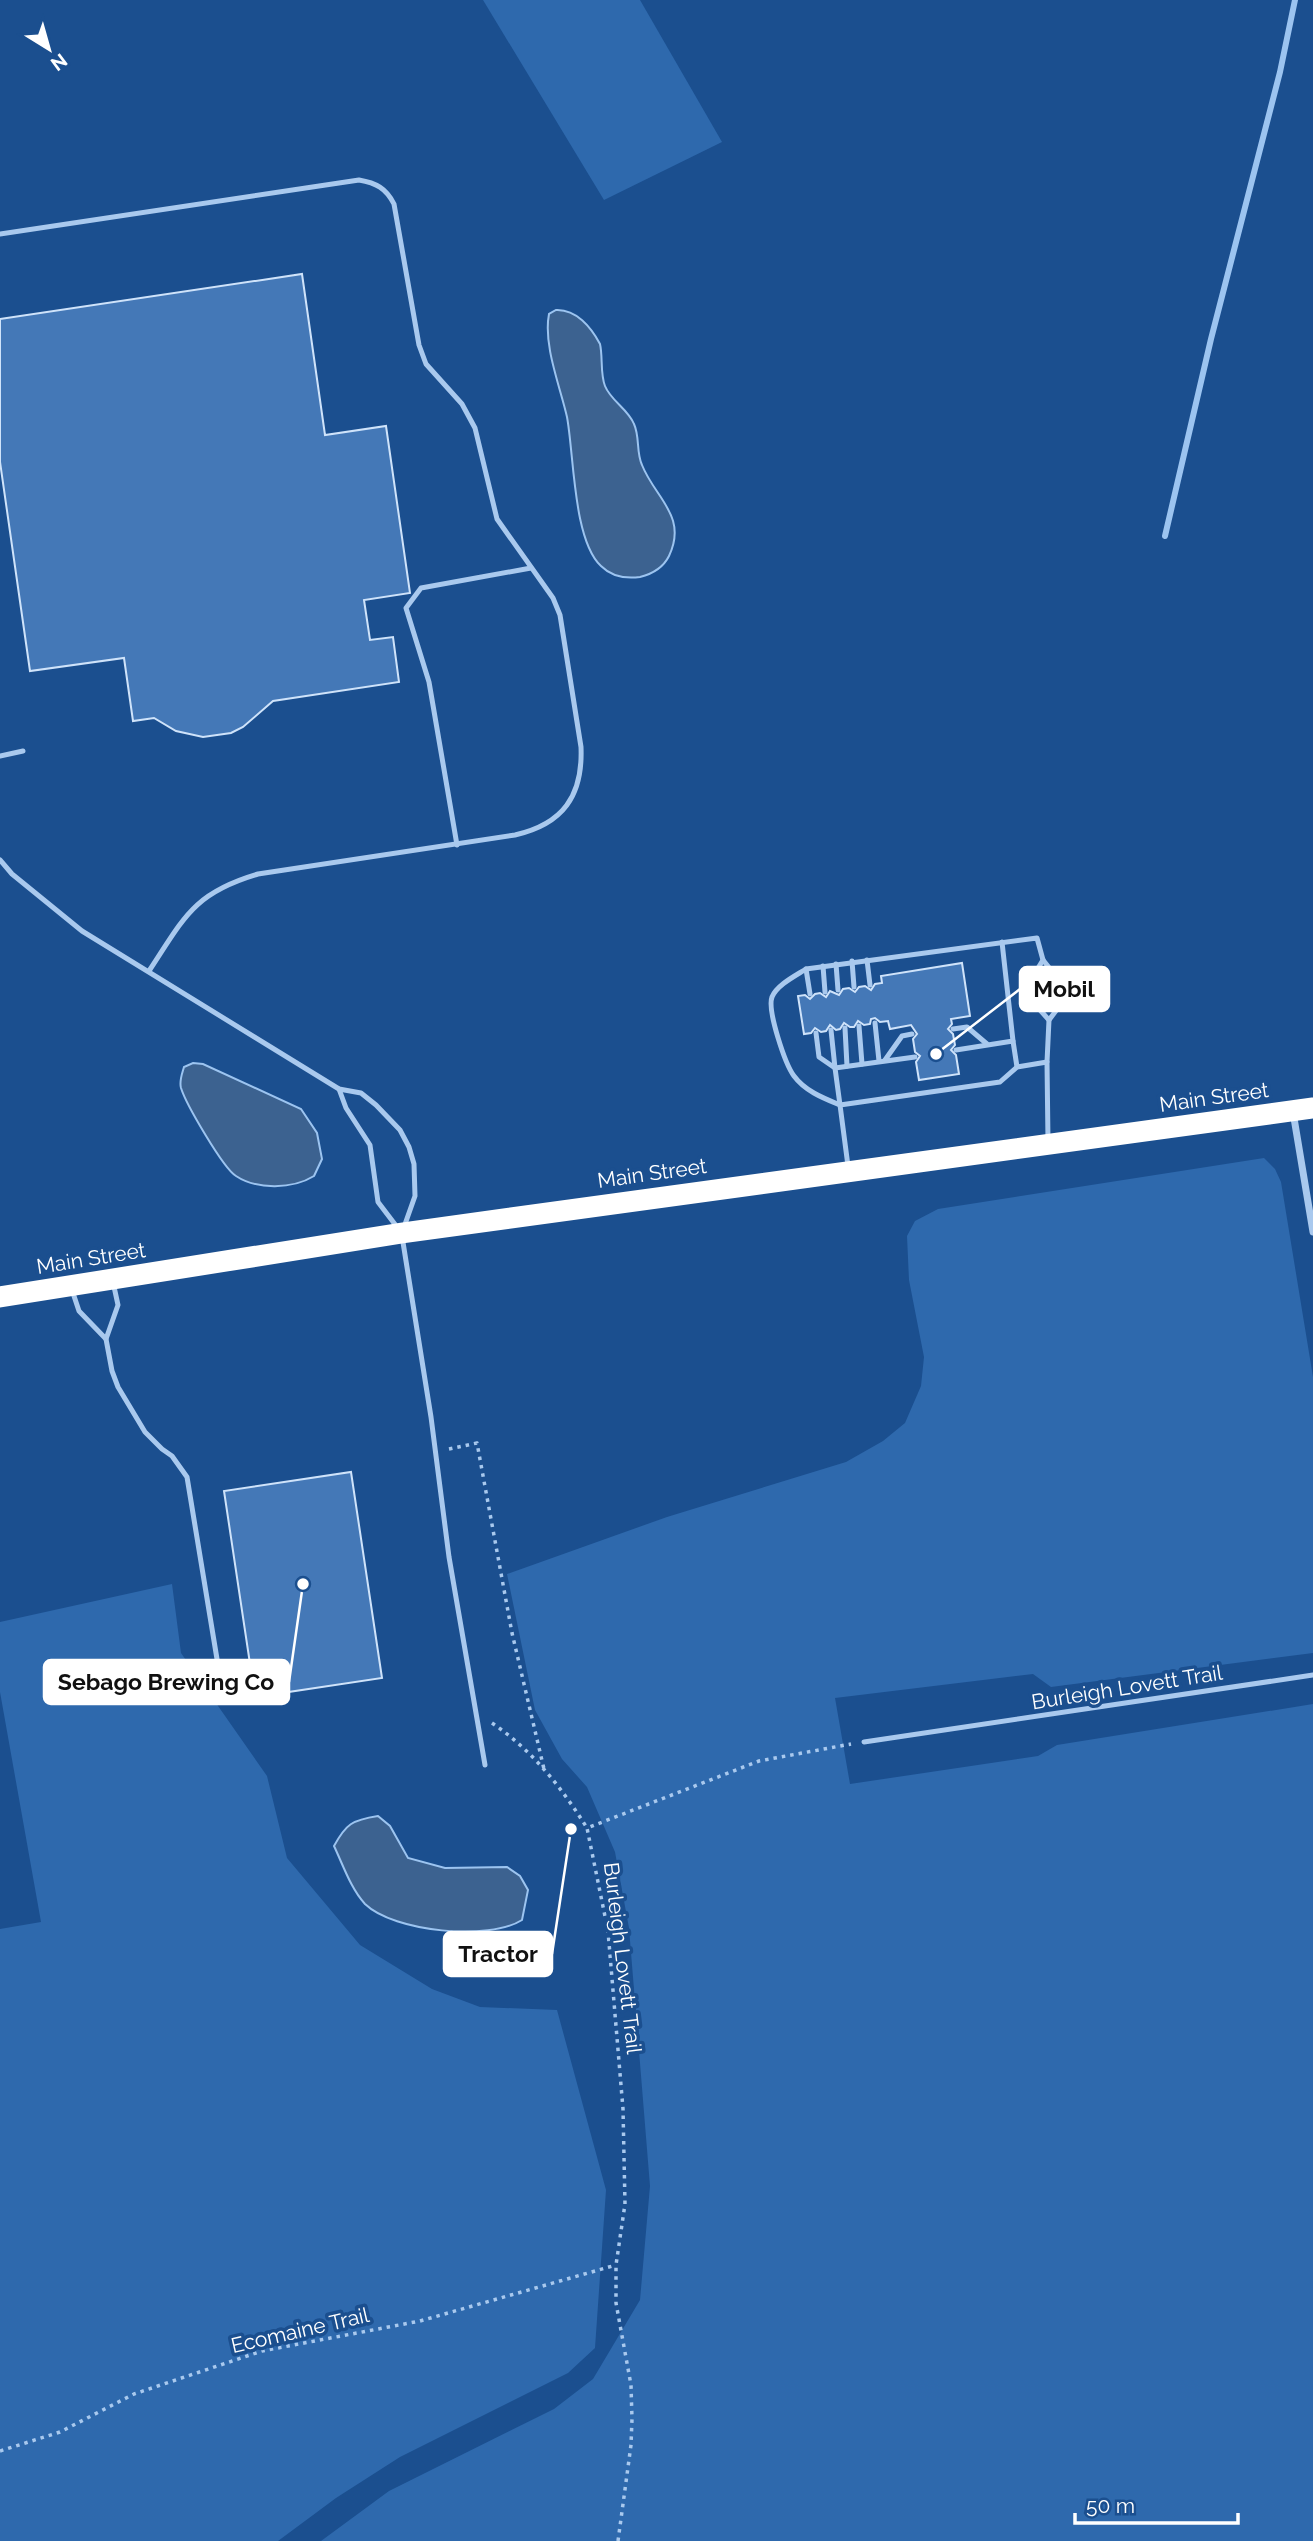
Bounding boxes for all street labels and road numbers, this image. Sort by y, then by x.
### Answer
street label: Main Street [1158,1077,1270,1117]
street label: Main Street [596,1153,708,1193]
street label: Main Street [35,1237,147,1279]
street label: Burleigh Lovett Trail [1030,1660,1225,1714]
street label: Burleigh Lovett Trail [599,1861,647,2056]
street label: Ecomaine Trail [228,2302,372,2358]

